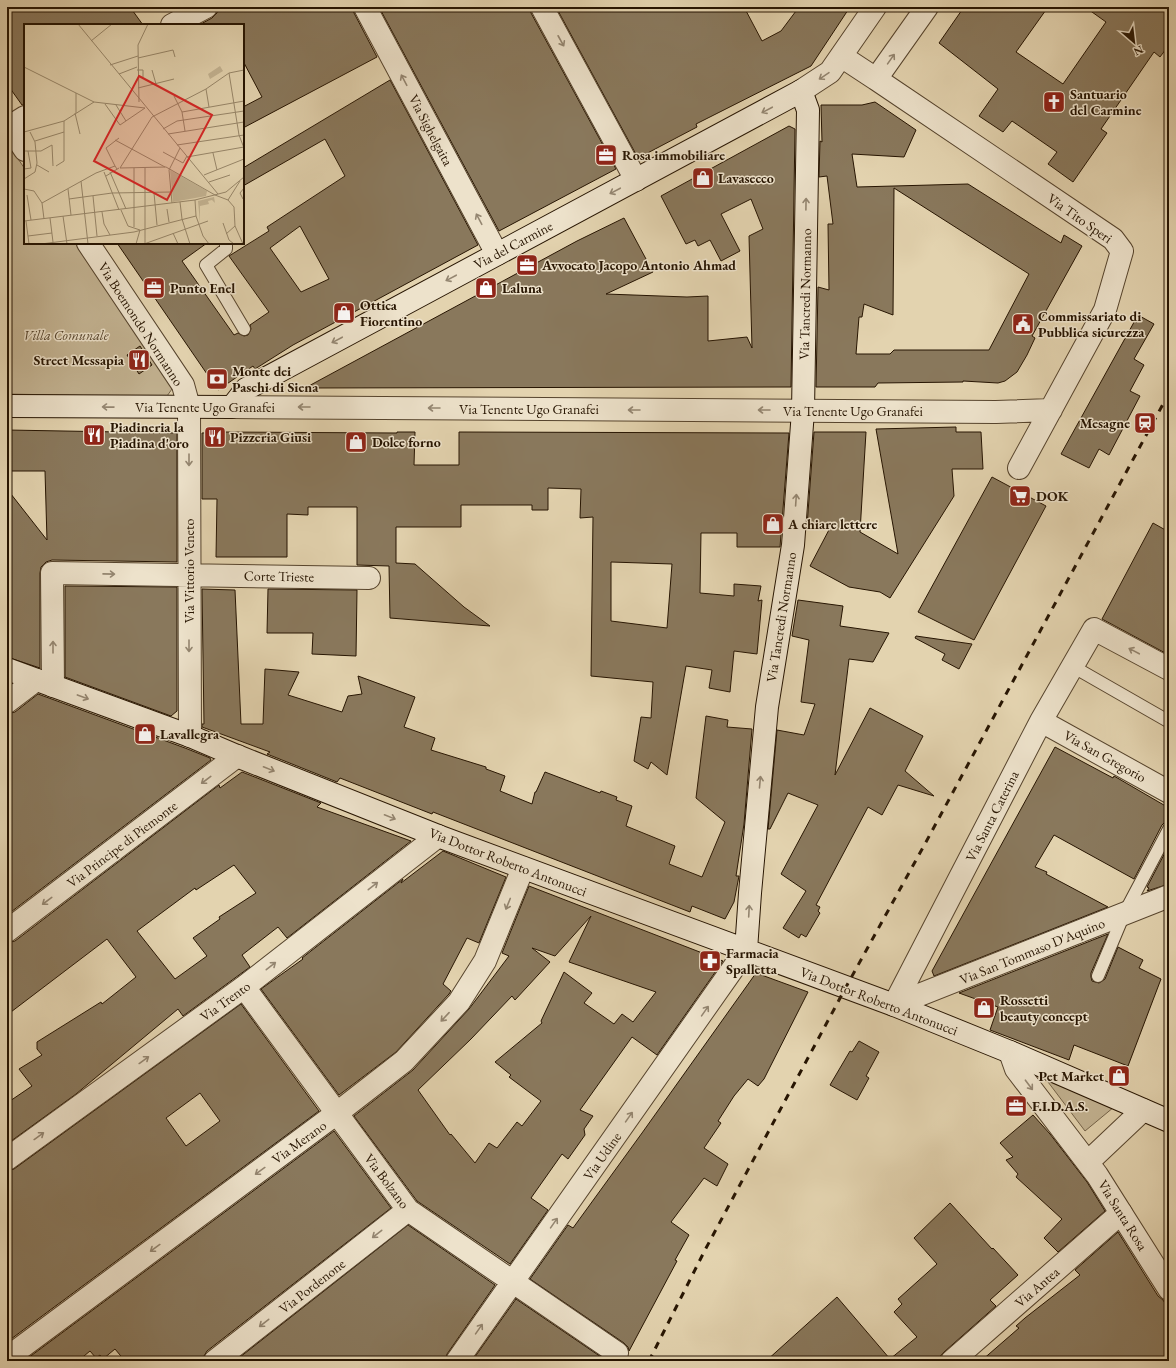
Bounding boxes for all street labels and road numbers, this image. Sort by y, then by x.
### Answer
street label: Via Sighelgaita [405,91,457,169]
street label: Via Tito Speri [1044,189,1116,247]
street label: Via del Carmine [470,216,556,273]
street label: Via Tancredi Normanno [795,228,815,360]
street label: Via Boemondo Normanno [94,259,188,390]
street label: Via Tenente Ugo Granafei [135,398,275,416]
street label: Via Tenente Ugo Granafei [459,400,599,418]
street label: Via Tenente Ugo Granafei [783,402,923,420]
street label: Via Vittorio Veneto [180,519,198,623]
street label: Via Tancredi Normanno [762,551,800,683]
street label: Corte Trieste [244,566,315,586]
street label: Via San Gregorio [1061,726,1149,786]
street label: Via Santa Caterina [961,767,1023,864]
street label: Via Principe di Piemonte [63,796,181,891]
street label: Via Dottor Roberto Antonucci [426,824,590,901]
street label: Via San Tommaso D'Aquino [957,914,1107,988]
street label: Via Dottor Roberto Antonucci [797,963,961,1040]
street label: Via Trento [196,977,254,1025]
street label: Via Merano [268,1116,330,1168]
street label: Via Udine [579,1128,625,1184]
street label: Via Bolzano [360,1150,414,1212]
street label: Via Santa Rosa [1094,1176,1152,1254]
street label: Via Pordenone [275,1254,349,1318]
street label: Via Antea [1011,1262,1063,1311]

